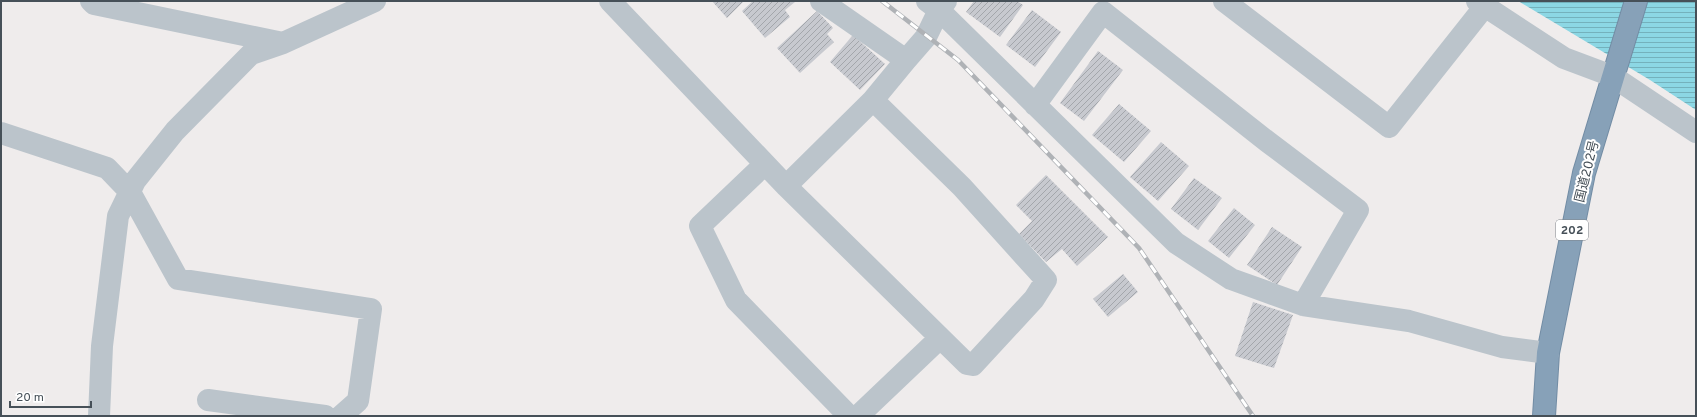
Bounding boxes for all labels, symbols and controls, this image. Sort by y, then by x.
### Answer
street label: 国道202号 [1573,139,1603,204]
road number: 202 [1556,220,1588,240]
scale bar [10,383,91,409]
text: 20 m [16,390,44,406]

